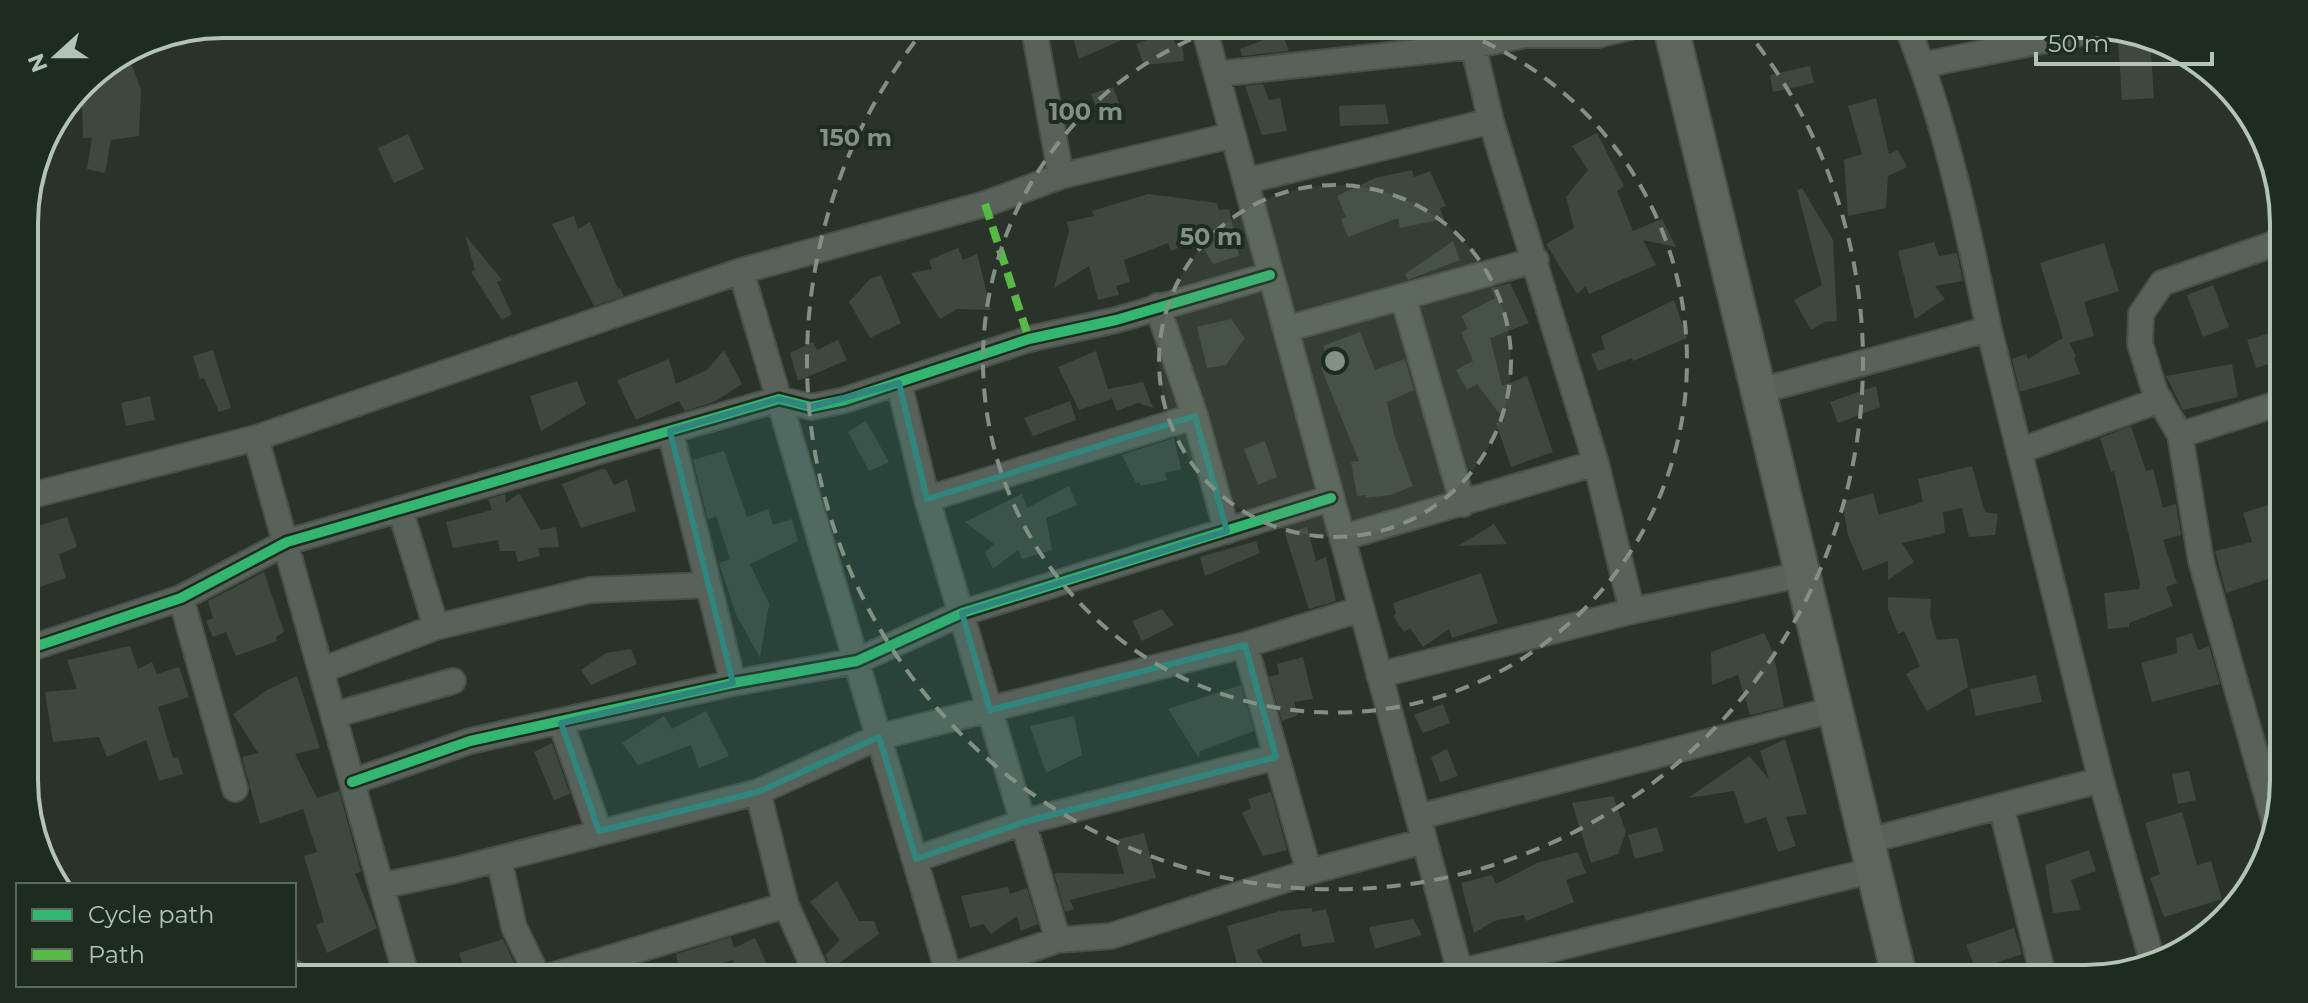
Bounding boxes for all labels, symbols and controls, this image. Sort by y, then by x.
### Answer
north arrow [16,16,96,96]
scale bar [2036,16,2212,66]
text: 50 m [2048,29,2109,58]
text: N [22,50,54,76]
text: 100 m [1049,97,1123,126]
text: 150 m [820,123,892,152]
text: 50 m [1180,222,1242,251]
centre of rings [1321,347,1349,375]
legend [16,883,296,987]
text: Cycle path [88,900,215,929]
text: Path [88,940,145,969]

